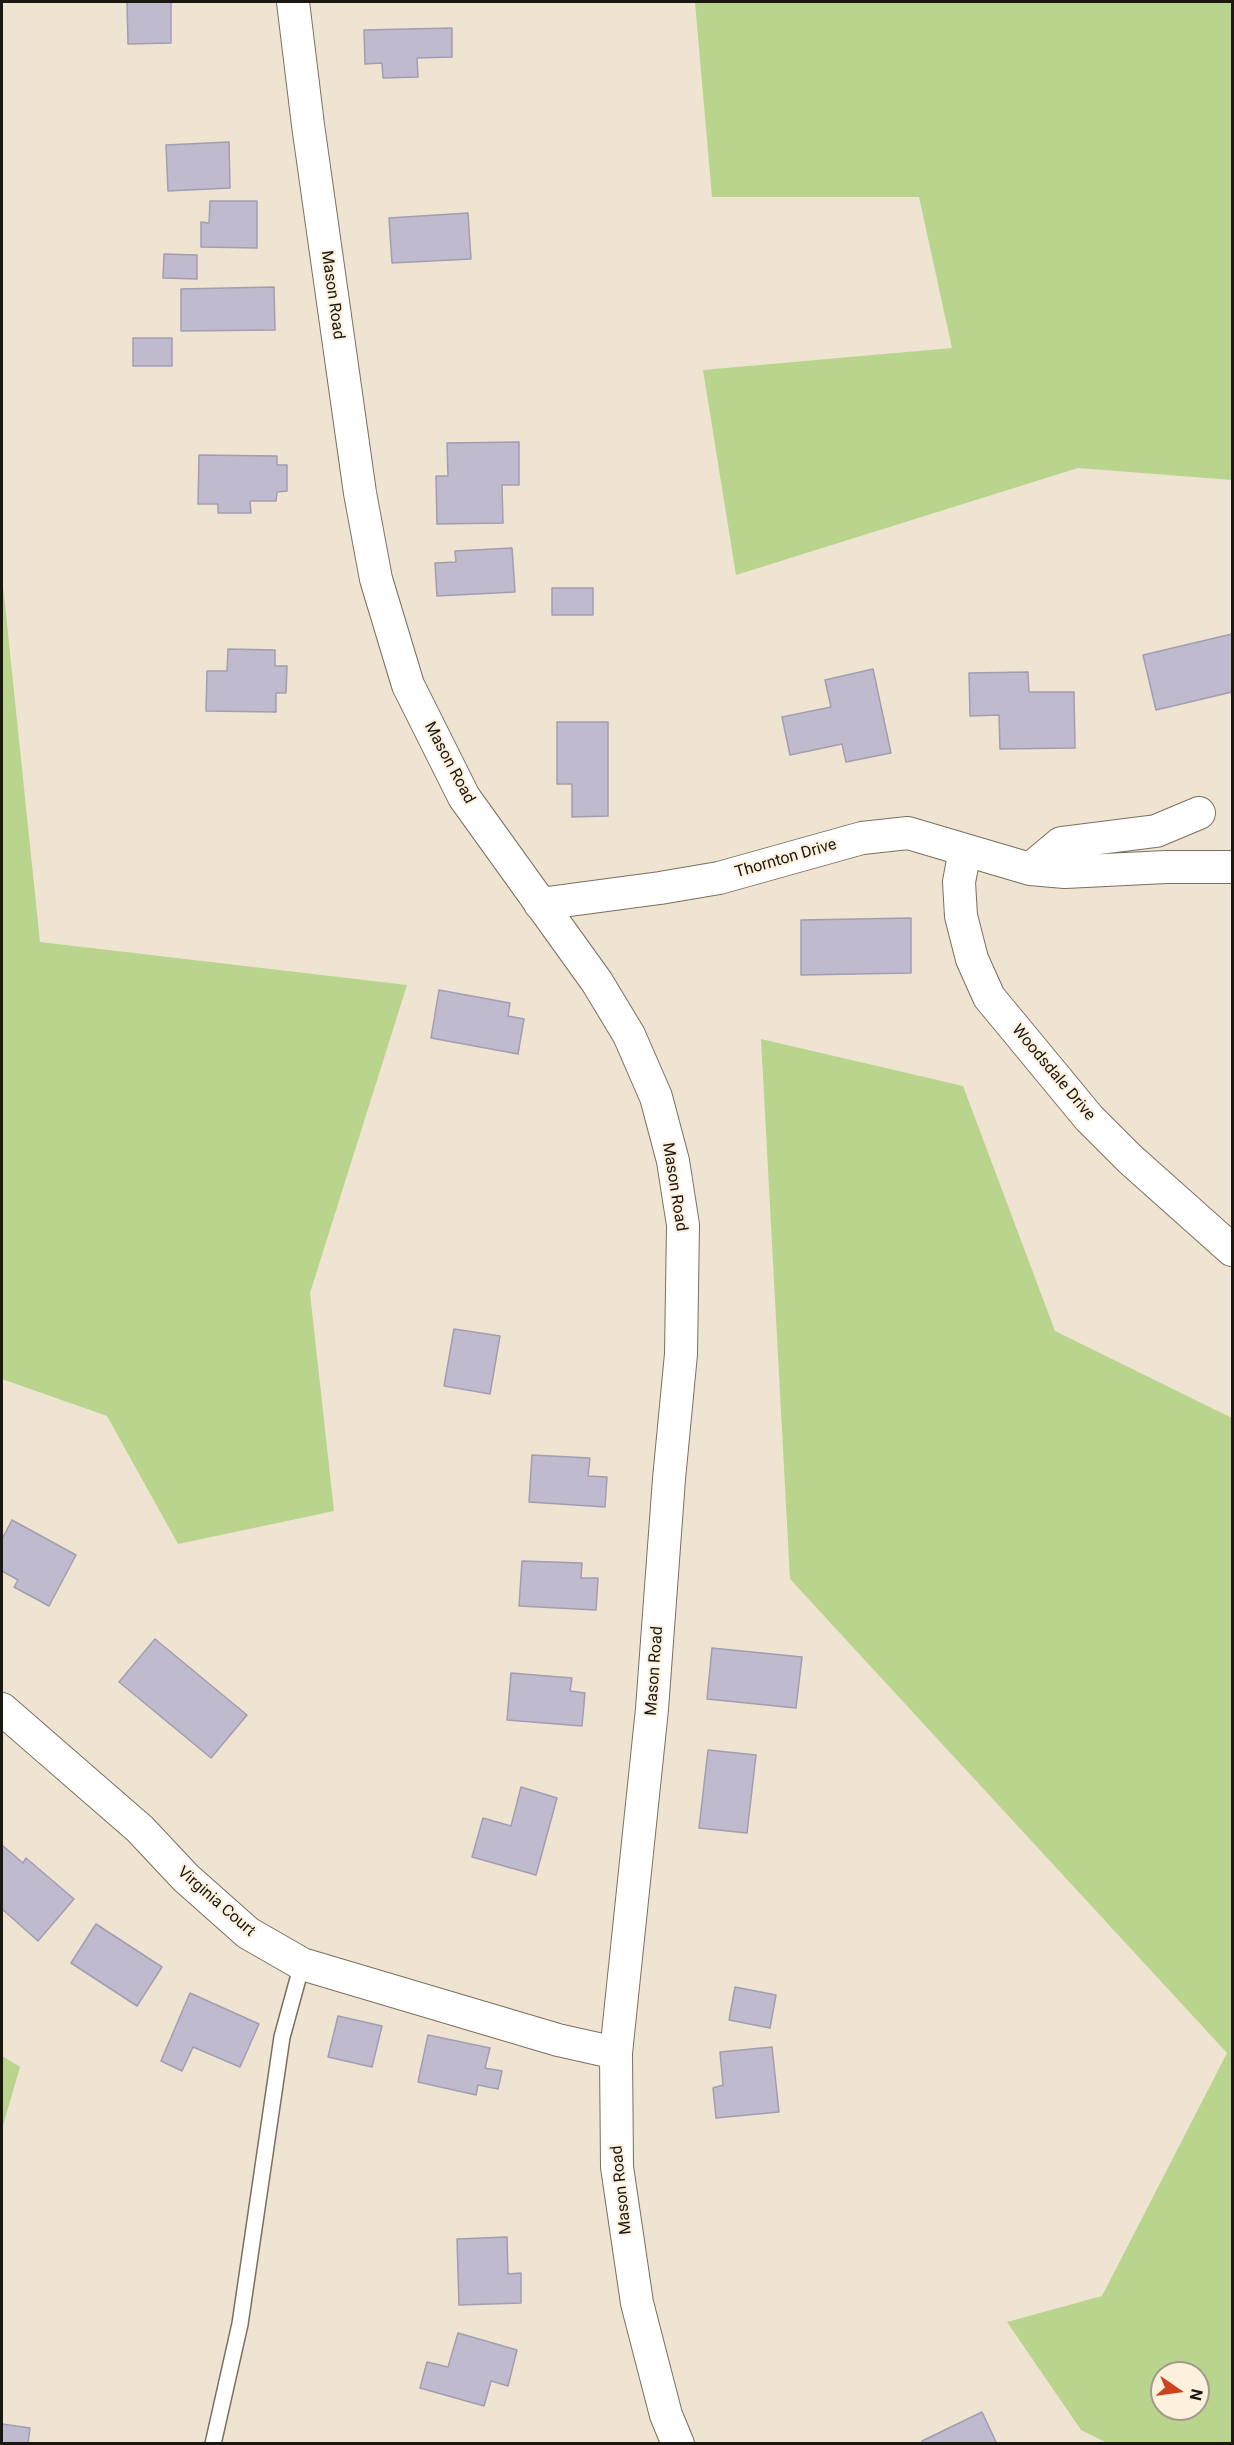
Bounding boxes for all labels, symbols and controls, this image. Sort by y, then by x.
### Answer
street label: Mason Road [316,249,348,341]
street label: Mason Road [419,719,479,807]
street label: Thornton Drive [733,835,839,883]
street label: Woodsdale Drive [1007,1021,1099,1125]
street label: Mason Road [658,1141,690,1233]
street label: Mason Road [642,1626,668,1716]
street label: Virginia Court [173,1863,259,1941]
street label: Mason Road [608,2144,636,2236]
north arrow [1150,2361,1210,2421]
text: N [1186,2387,1207,2402]

